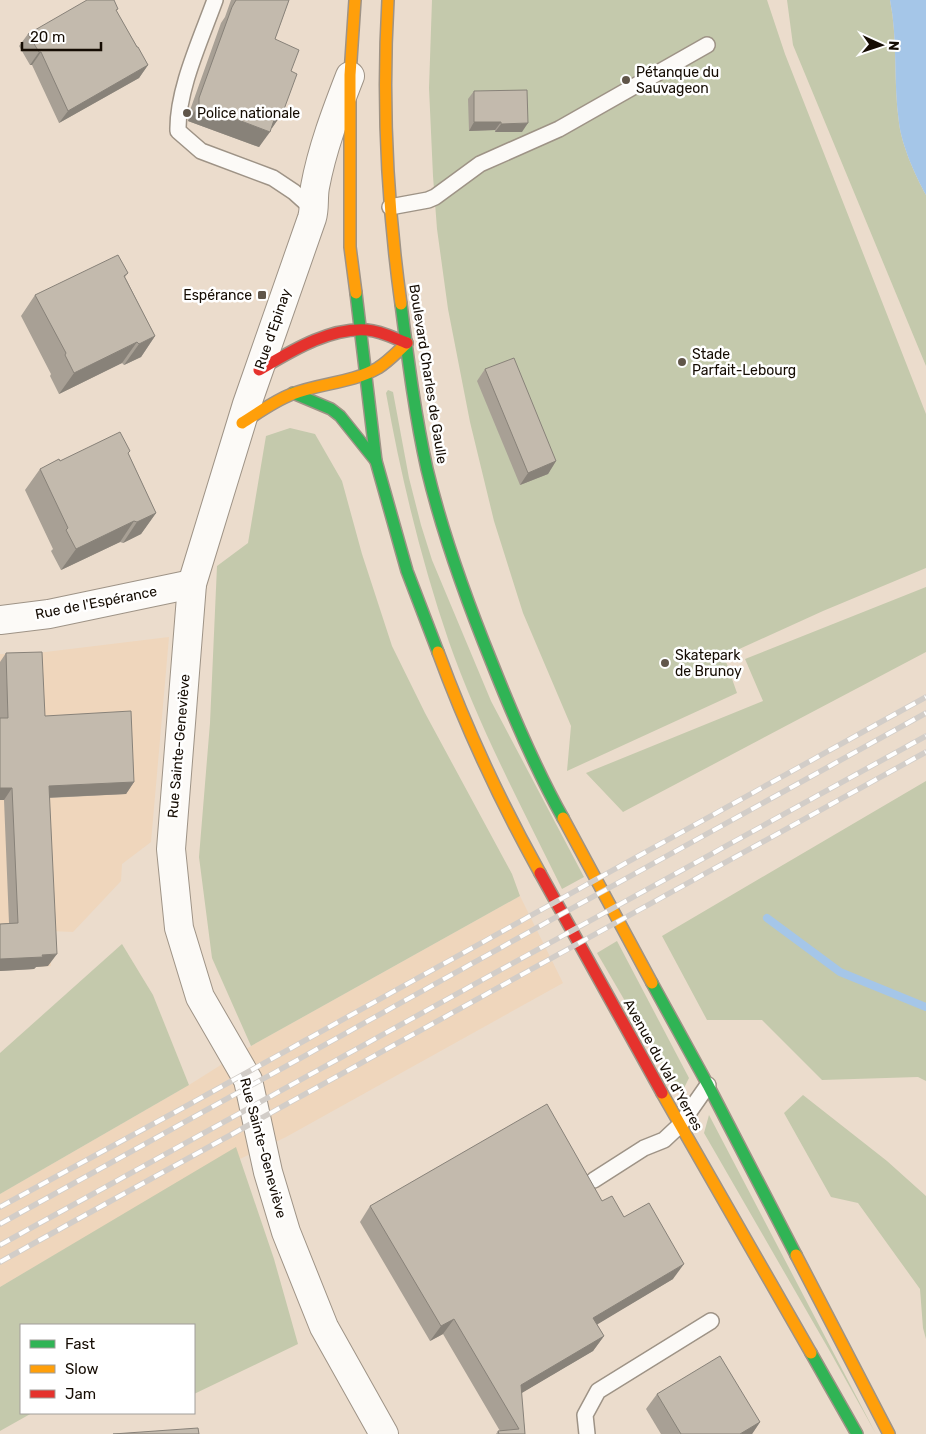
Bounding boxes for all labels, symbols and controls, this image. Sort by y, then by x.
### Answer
scale bar [22,20,101,52]
north arrow [856,20,906,70]
text: 20 m [30,28,65,46]
text: N [885,40,902,51]
place label: Pétanque du Sauvageon [636,64,719,97]
marker: Pétanque du Sauvageon [620,74,632,86]
place label: Police nationale [197,105,300,122]
marker: Police nationale [181,107,193,119]
street label: Boulevard Charles de Gaulle [405,283,451,465]
street label: Rue d'Epinay [251,286,295,372]
place label: Espérance [183,287,252,304]
marker: Espérance [256,289,268,301]
place label: Stade Parfait-Lebourg [692,346,796,379]
marker: Stade Parfait-Lebourg [676,356,688,368]
street label: Rue de l'Espérance [34,583,158,623]
place label: Skatepark de Brunoy [675,647,742,680]
marker: Skatepark de Brunoy [659,657,671,669]
street label: Rue Sainte-Geneviève [164,673,194,819]
street label: Avenue du Val d'Yerres [620,996,706,1134]
street label: Rue Sainte-Geneviève [236,1076,290,1220]
legend [20,1324,195,1414]
text: Fast [65,1335,95,1353]
text: Slow [65,1360,98,1378]
text: Jam [65,1385,96,1403]

